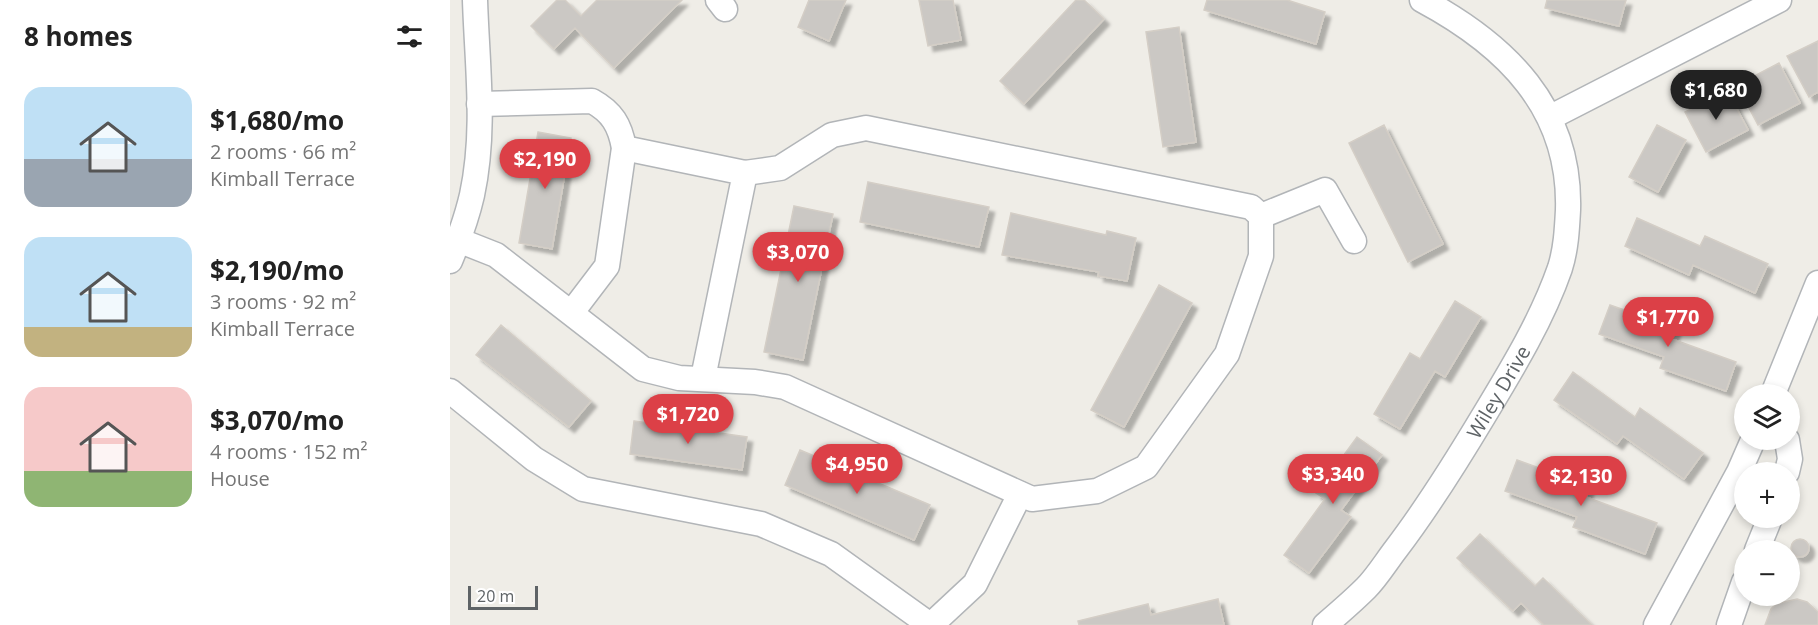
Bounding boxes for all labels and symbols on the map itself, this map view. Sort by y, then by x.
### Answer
pin: $1,680 [1667,70,1765,121]
pin: $2,190 [496,139,594,190]
pin: $3,070 [749,232,847,283]
pin: $1,770 [1619,297,1717,348]
street label: Wiley Drive [1460,340,1536,443]
pin: $1,720 [639,394,737,445]
pin: $4,950 [808,444,906,495]
pin: $3,340 [1284,454,1382,505]
pin: $2,130 [1532,456,1630,507]
scale bar [468,583,538,610]

